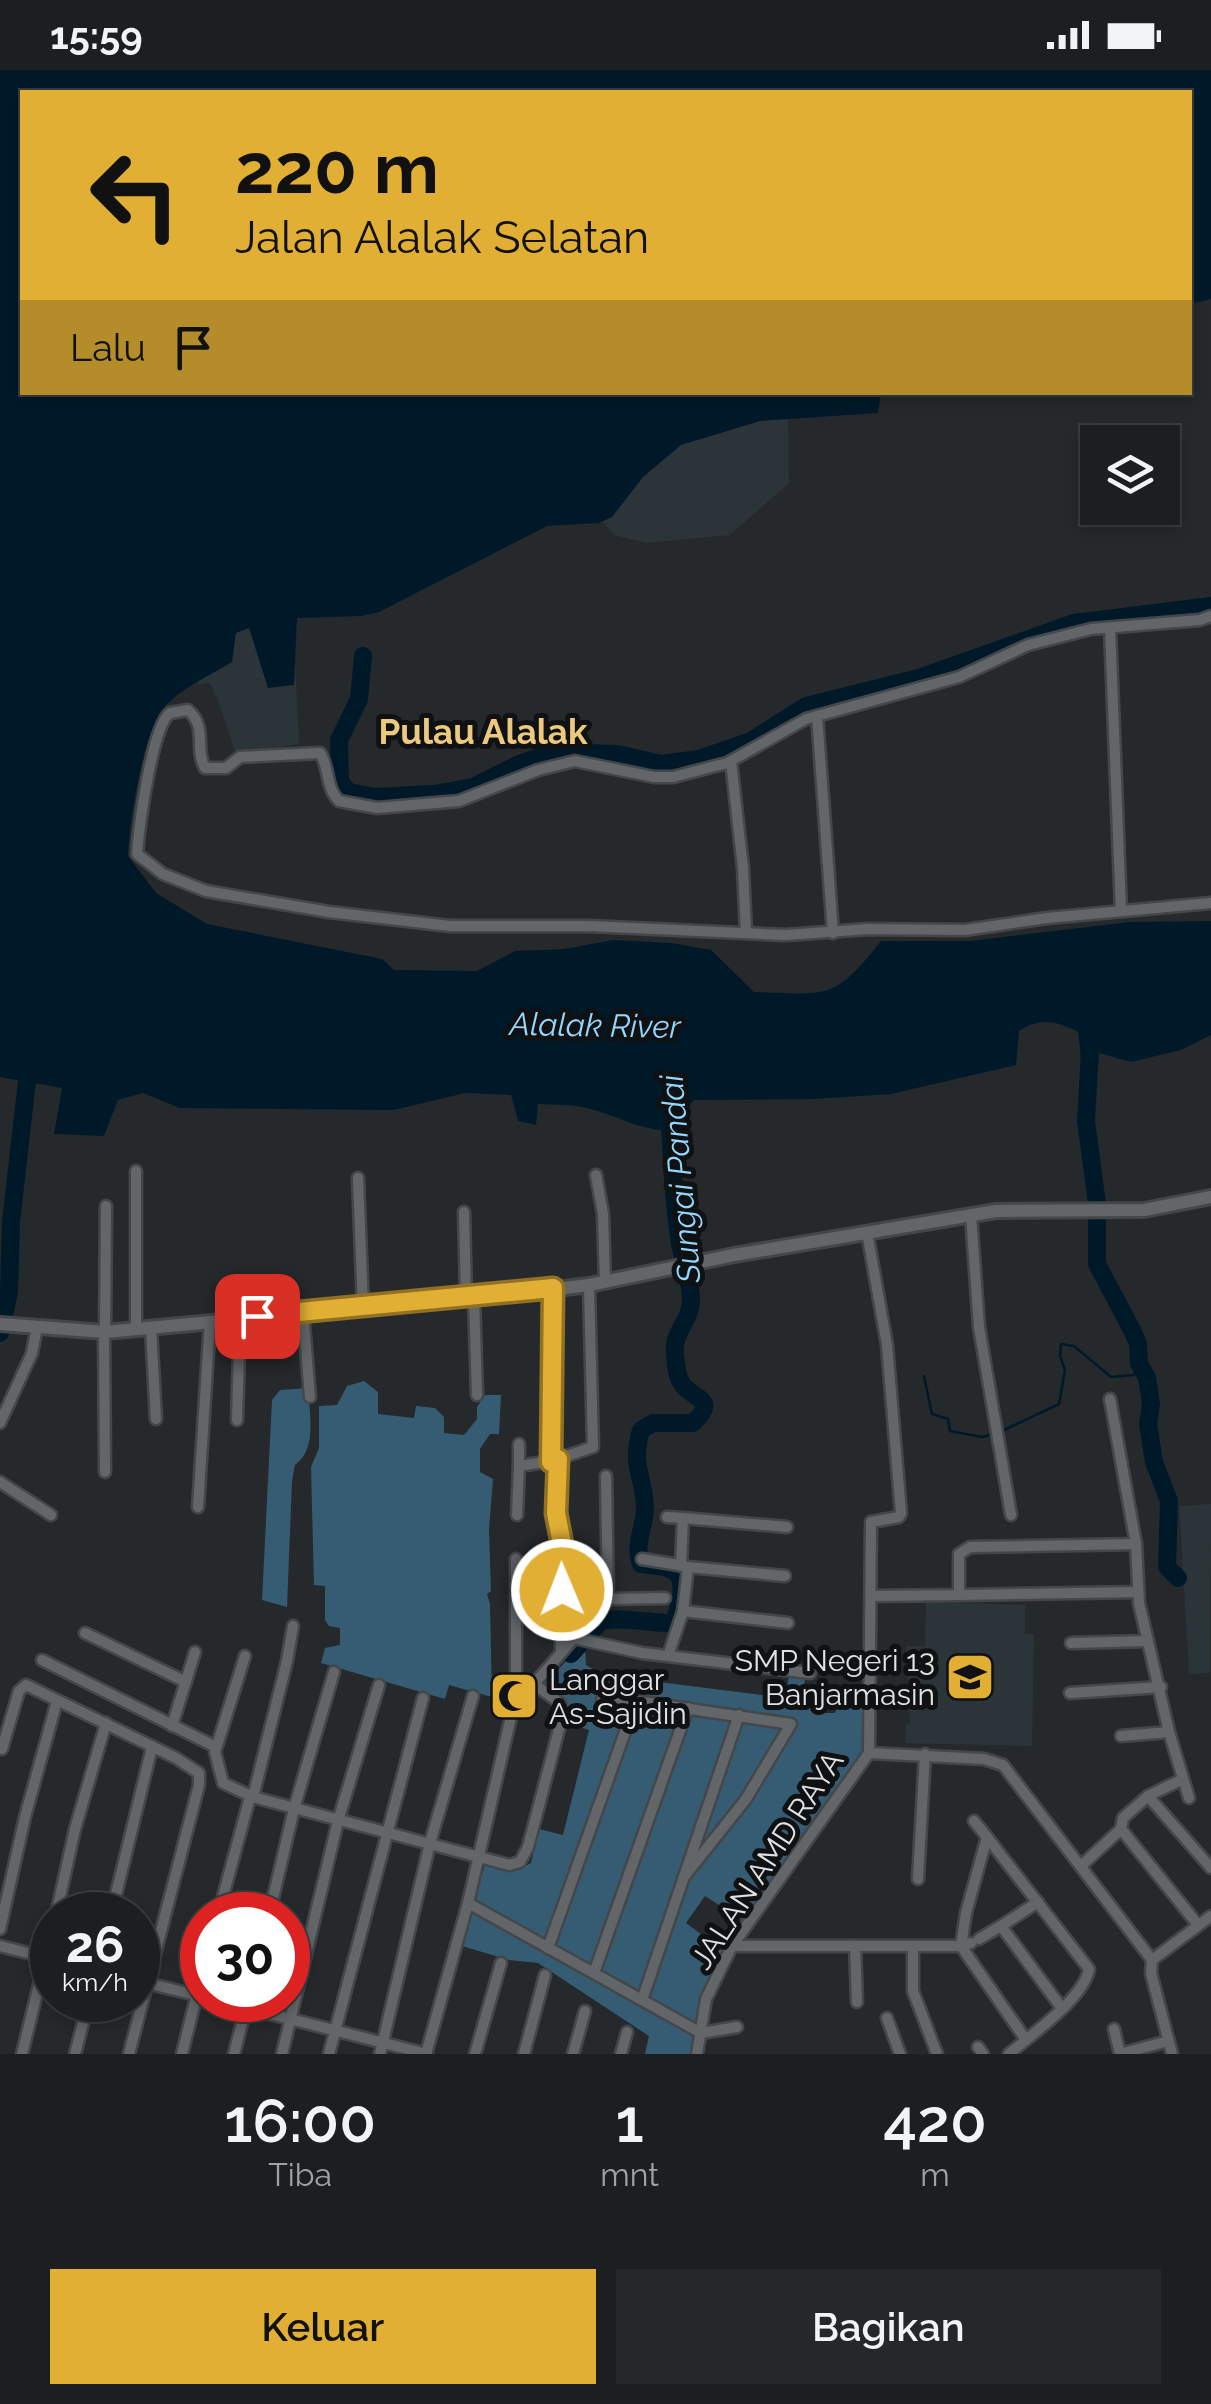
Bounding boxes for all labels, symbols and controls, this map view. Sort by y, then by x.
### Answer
text: 15:59 [50,13,143,58]
text: 220 m [235,127,439,209]
icon: left [70,130,200,260]
text: Jalan Alalak Selatan [235,211,649,264]
icon: arrive [166,320,221,375]
text: Lalu [70,325,146,370]
map controls [1080,425,1180,525]
button: layers [1080,425,1180,525]
district label: Pulau Alalak [379,711,588,752]
water label: Alalak River [507,1005,682,1045]
water label: Sungai Pandai [652,1072,708,1286]
pin [215,1274,300,1359]
icon: arrive [230,1289,285,1344]
position arrow [510,1538,614,1642]
place label: SMP Negeri 13 Banjarmasin [735,1643,935,1712]
school or university icon: SMP Negeri 13 Banjarmasin [944,1651,996,1703]
place label: Langgar As-Sajidin [549,1662,687,1731]
mosque icon: Langgar As-Sajidin [488,1670,540,1722]
street label: JALAN AMD RAYA [684,1745,850,1975]
speed limit sign: 30 [180,1892,310,2022]
text: 26 [66,1915,124,1974]
text: km/h [62,1967,128,1997]
text: 16:00 [224,2086,376,2156]
text: 1 [615,2086,644,2156]
text: 420 [883,2086,987,2156]
text: Tiba [268,2156,332,2193]
text: mnt [600,2156,659,2193]
text: m [920,2156,950,2193]
button: Keluar [50,2269,596,2384]
button: Bagikan [616,2269,1161,2384]

